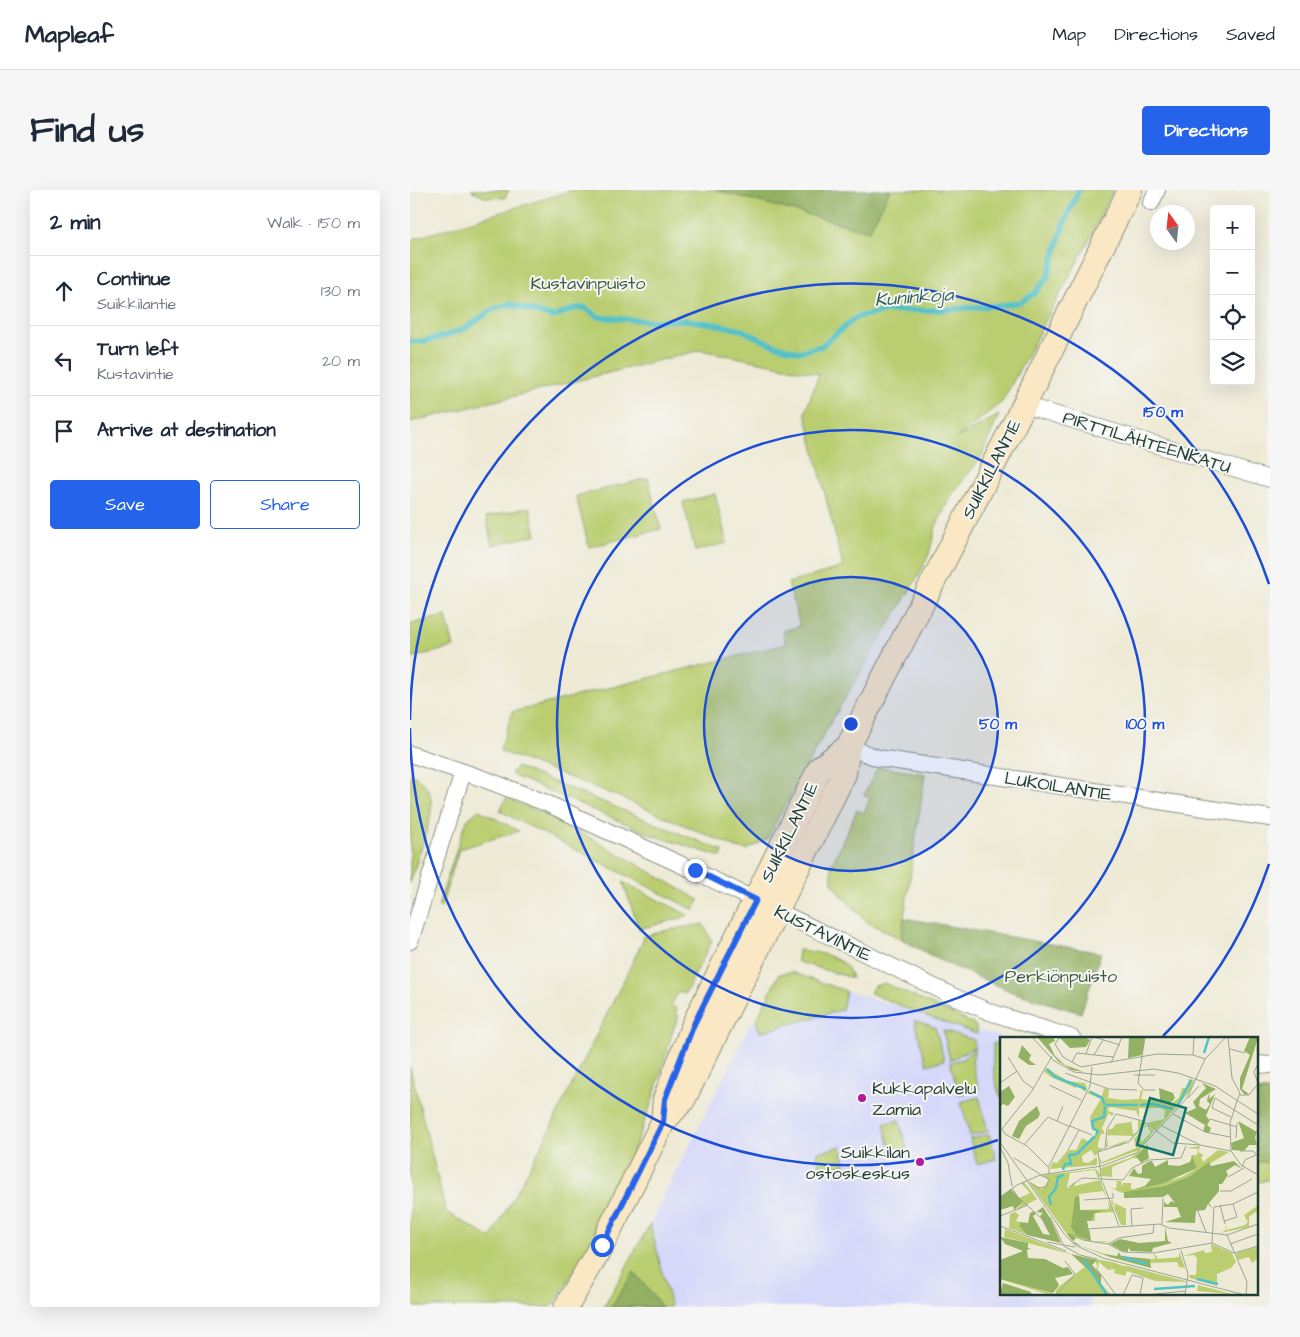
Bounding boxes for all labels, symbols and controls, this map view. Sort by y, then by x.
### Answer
text: Mapleaf [25,18,114,52]
text: Map [1052,22,1086,47]
text: Directions [1114,22,1198,47]
text: Saved [1226,22,1275,47]
text: Find us [30,106,144,155]
button: Directions [1142,106,1270,155]
north arrow [1150,205,1195,250]
map controls [1210,205,1255,385]
button: + [1210,205,1255,250]
text: 2 min [50,208,100,237]
text: Walk · 150 m [267,212,360,234]
button: − [1210,250,1255,295]
text: Continue [97,266,171,293]
park label: Kustavinpuisto [531,271,645,296]
icon: ahead [50,277,78,305]
text: 130 m [321,280,360,302]
water label: Kuninkoja [874,281,955,314]
text: Suikkilantie [97,293,176,315]
button: locate [1210,295,1255,340]
text: Turn left [97,336,178,363]
button: layers [1210,340,1255,385]
icon: left [50,347,78,375]
text: 20 m [322,350,360,372]
text: Kustavintie [97,363,174,385]
text: 150 m [1143,402,1183,423]
street label: PIRTTILÄHTEENKATU [1060,405,1234,480]
street label: SUIKKILANTIE [956,415,1027,523]
icon: arrive [50,417,78,445]
text: Arrive at destination [97,417,276,444]
button: Save [50,480,200,529]
button: Share [210,480,360,529]
text: 50 m [979,714,1017,735]
text: 100 m [1126,714,1165,735]
centre of rings [842,715,860,733]
street label: LUKOILANTIE [1003,766,1114,807]
street label: SUIKKILANTIE [754,778,825,887]
route end [684,859,707,882]
street label: KUSTAVINTIE [770,899,876,968]
park label: Perkiönpuisto [1005,964,1117,989]
inset map [1000,1037,1258,1294]
place label: Kukkapalvelu Zamia [872,1076,976,1122]
marker: Kukkapalvelu Zamia [856,1092,868,1104]
place label: Suikkilan ostoskeskus [805,1140,910,1186]
marker: Suikkilan ostoskeskus [914,1156,926,1168]
route start [591,1234,614,1257]

